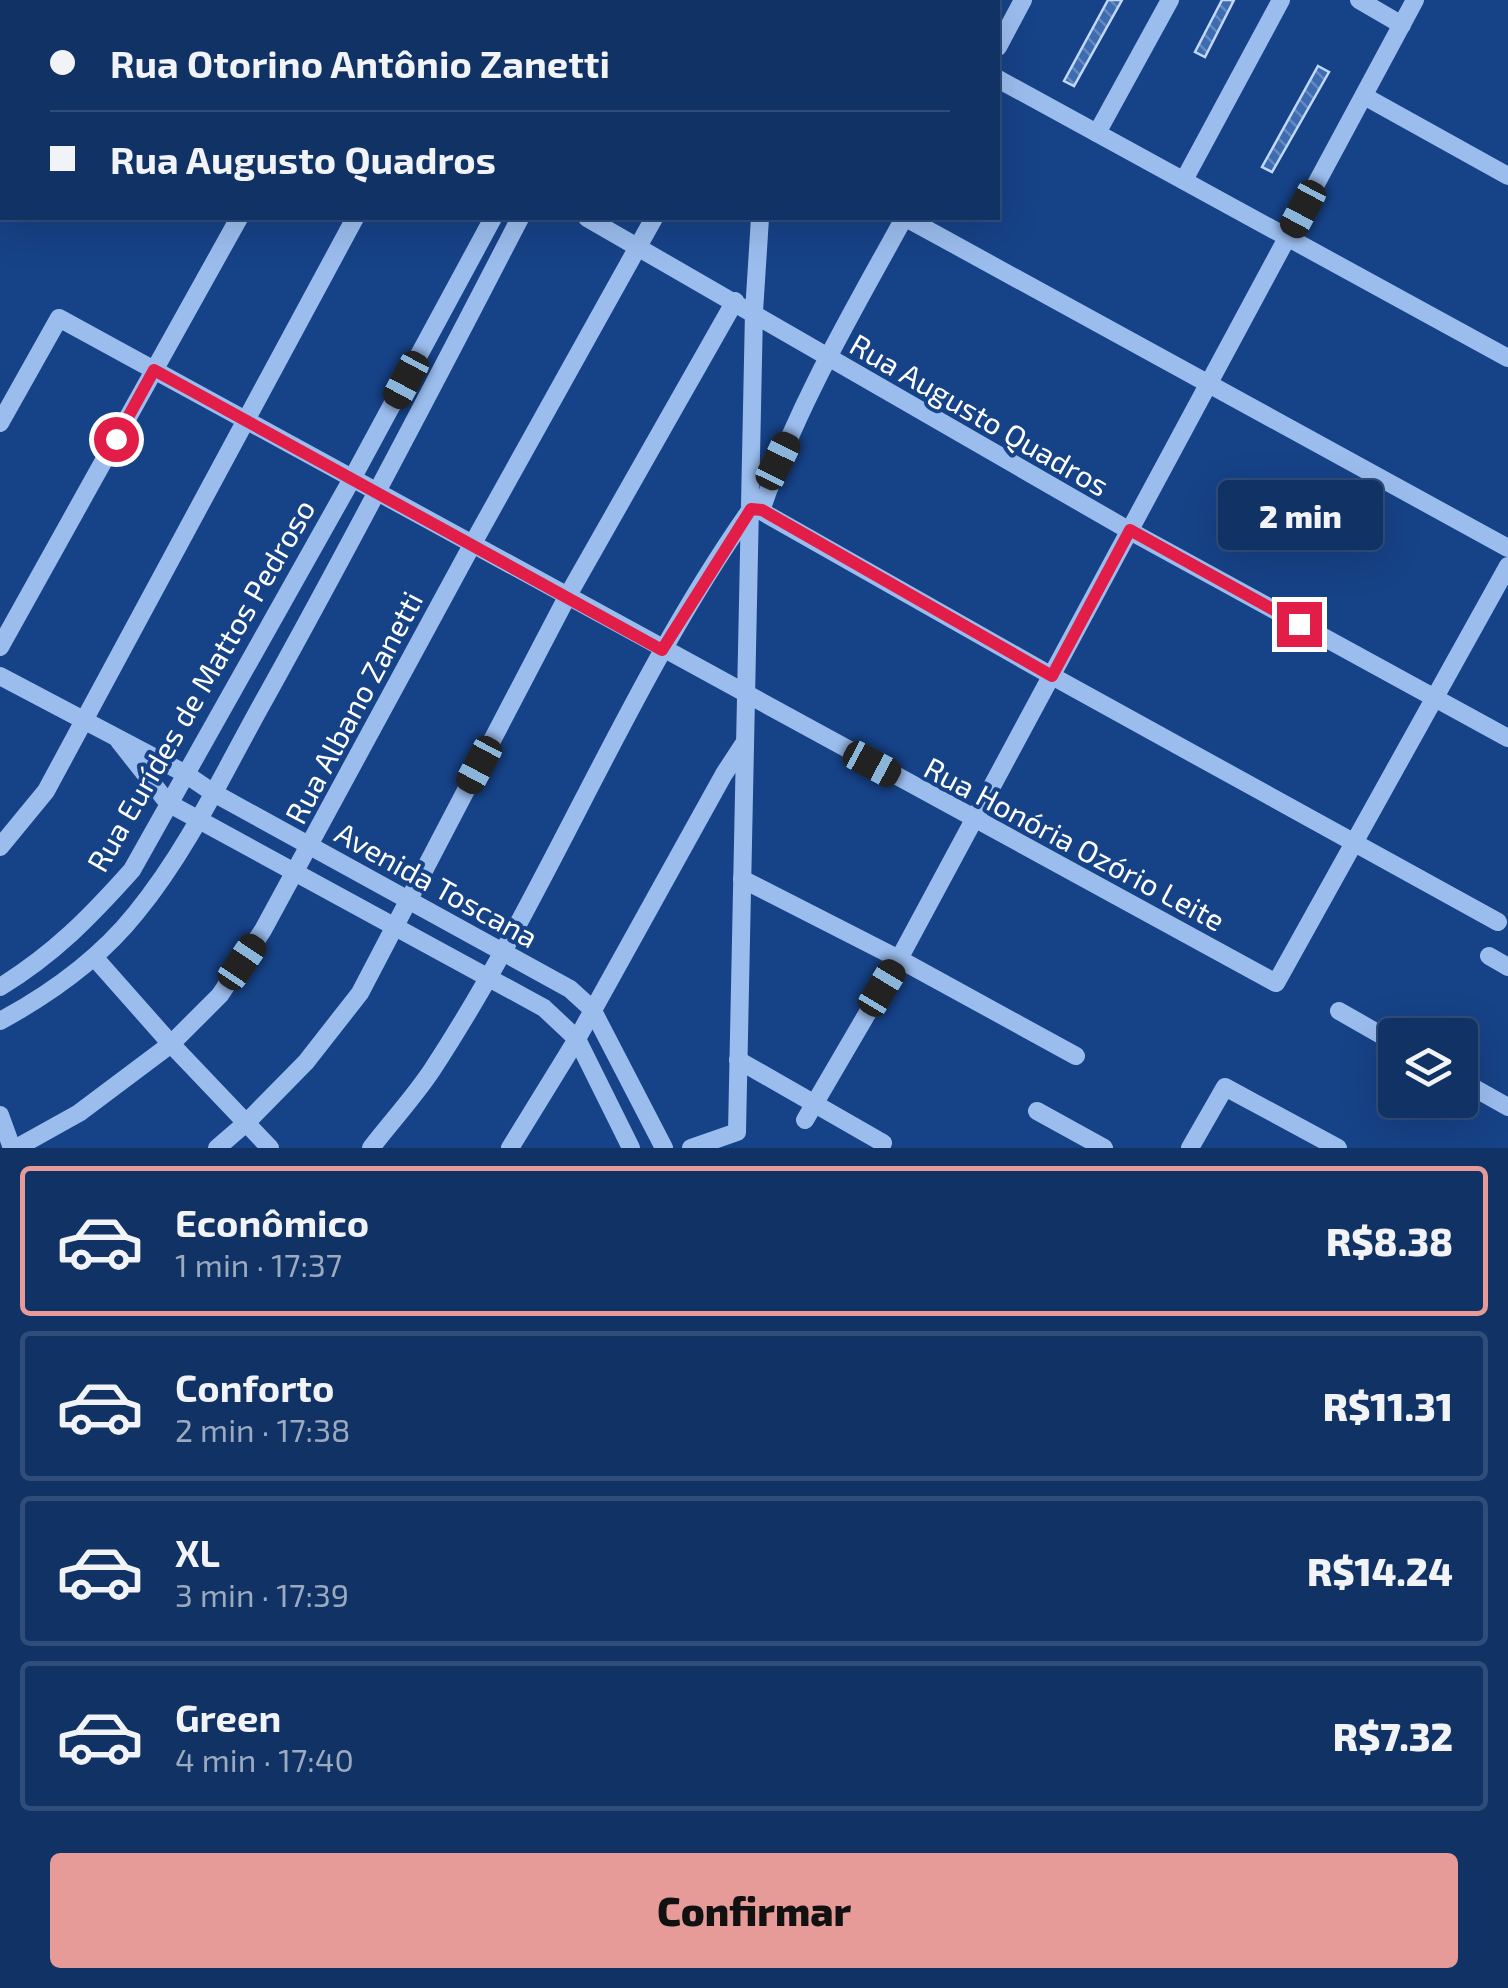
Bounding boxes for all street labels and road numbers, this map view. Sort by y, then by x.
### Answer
street label: Rua Augusto Quadros [844,325,1116,503]
street label: Rua Eurídes de Mattos Pedroso [78,492,322,878]
street label: Rua Albano Zanetti [277,585,429,829]
street label: Rua Honória Ozório Leite [919,748,1231,938]
street label: Avenida Toscana [330,814,544,954]

